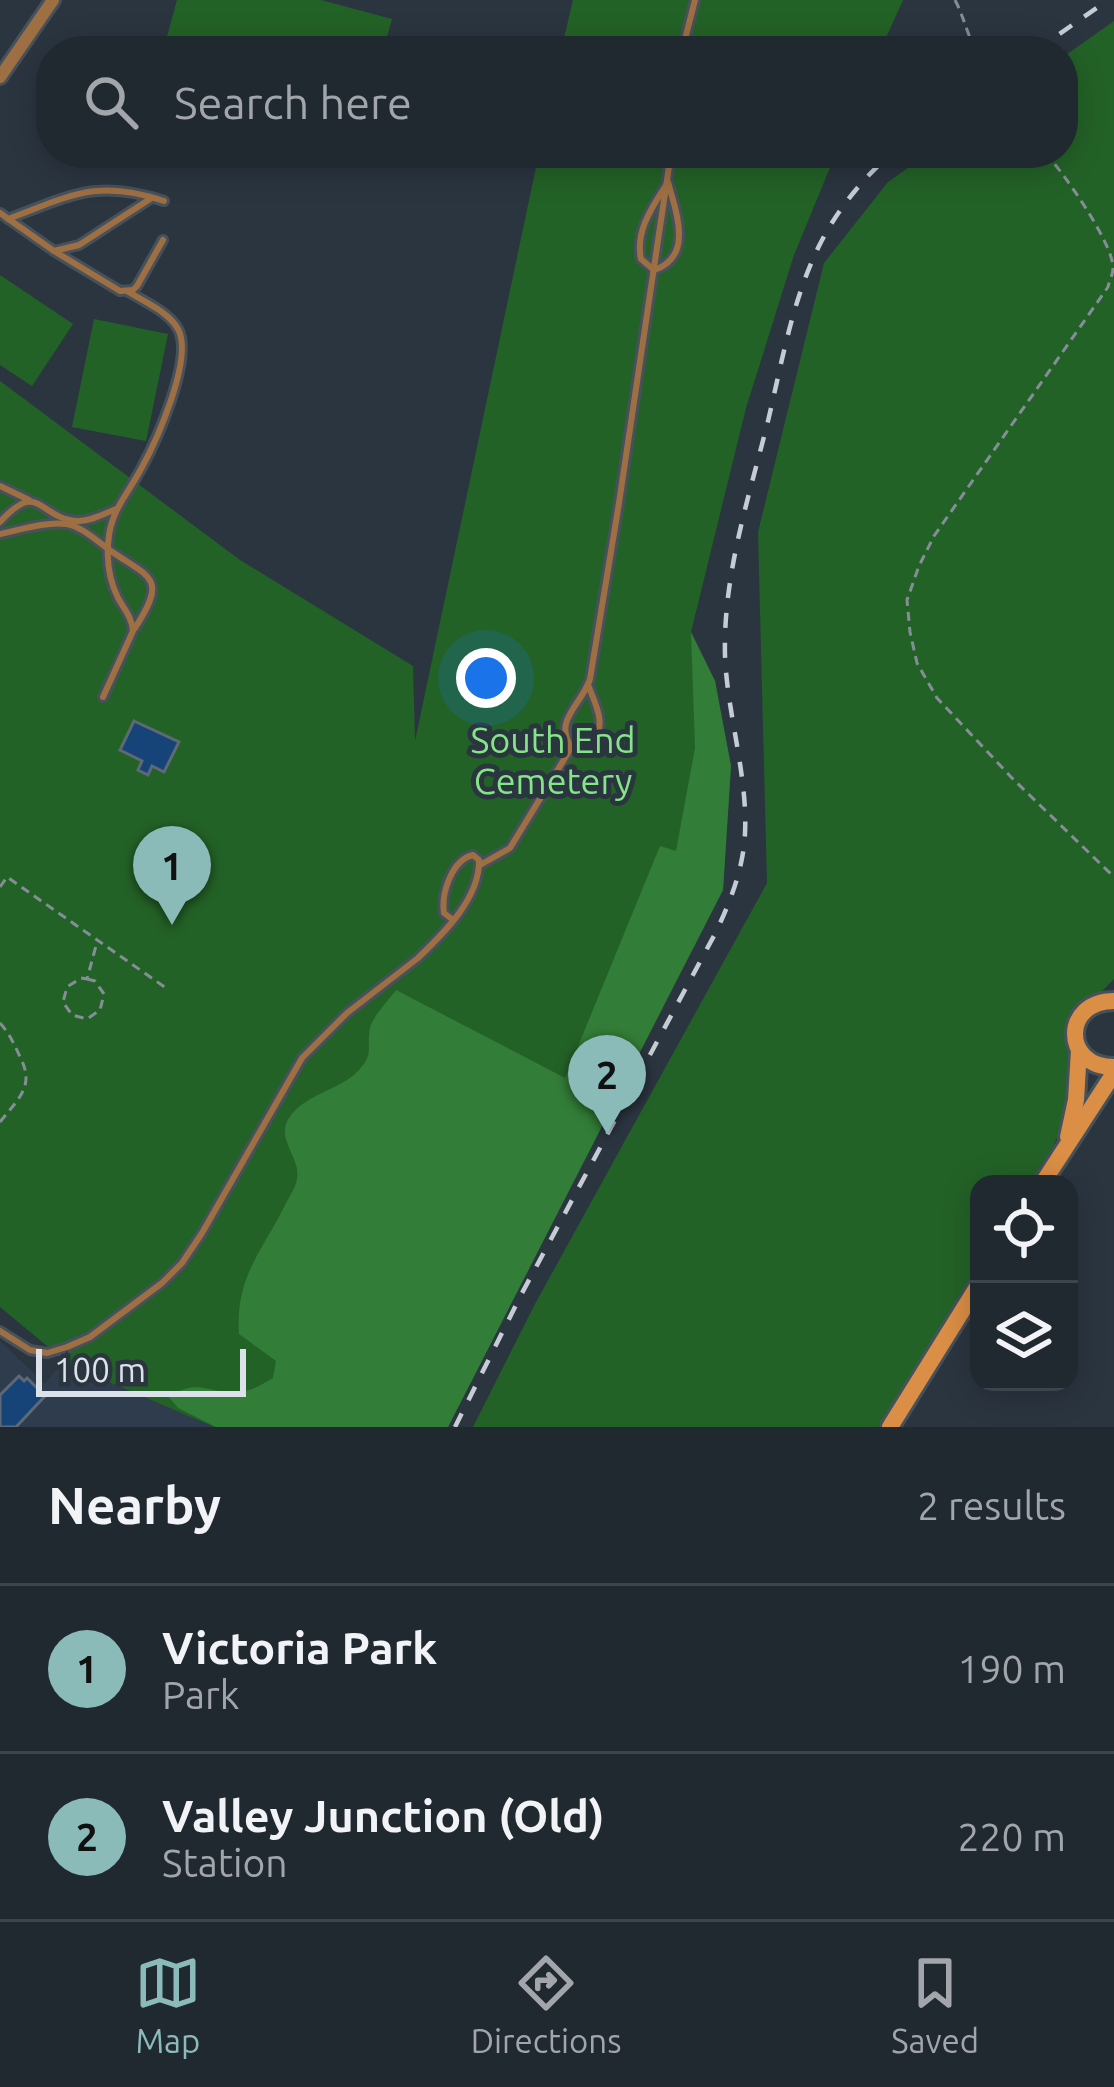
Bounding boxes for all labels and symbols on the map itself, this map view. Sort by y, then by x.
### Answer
your location [456,648,516,708]
park label: South End Cemetery [470,719,636,801]
pin: 1 [133,826,211,925]
pin: 2 [568,1035,646,1134]
scale bar [36,1343,246,1396]

